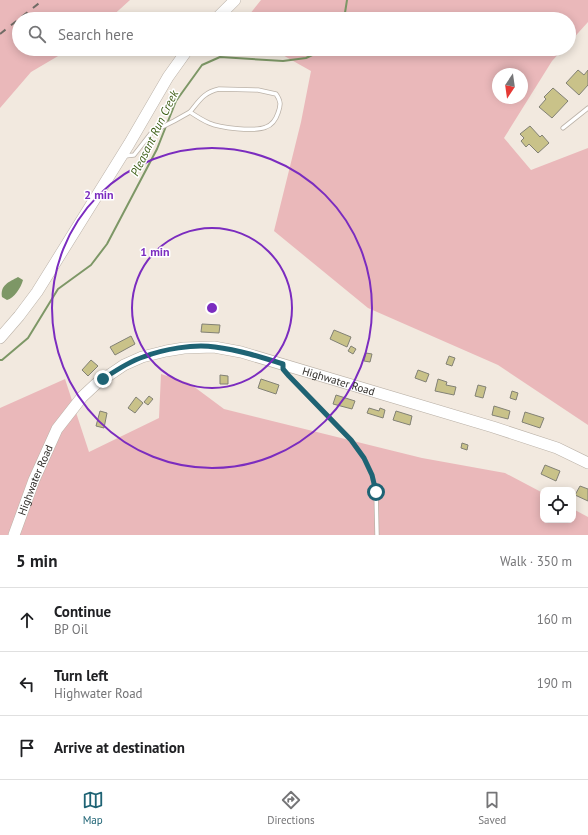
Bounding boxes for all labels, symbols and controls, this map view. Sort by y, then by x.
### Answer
search box [12,12,576,56]
icon: search [26,23,48,45]
text: Search here [58,25,134,44]
north arrow [492,68,528,104]
water label: Pleasant Run Creek [127,87,182,178]
text: 2 min [84,187,114,202]
text: 1 min [140,244,170,259]
centre of rings [205,301,219,315]
street label: Highwater Road [301,364,377,398]
route end [94,370,112,388]
street label: Highwater Road [15,442,56,517]
route start [367,483,385,501]
map controls [540,487,576,523]
button: locate [540,487,576,523]
text: 5 min [16,550,57,572]
text: Walk · 350 m [500,553,572,570]
text: Continue [54,602,111,621]
icon: ahead [16,609,38,631]
text: 160 m [537,611,572,628]
text: BP Oil [54,621,88,638]
text: Turn left [54,666,108,685]
icon: left [16,673,38,695]
text: 190 m [537,675,572,692]
text: Highwater Road [54,685,143,702]
icon: arrive [16,737,38,759]
text: Arrive at destination [54,738,185,757]
tab: Map [82,789,104,827]
tab: Directions [267,789,315,827]
tab: Saved [478,789,506,827]

